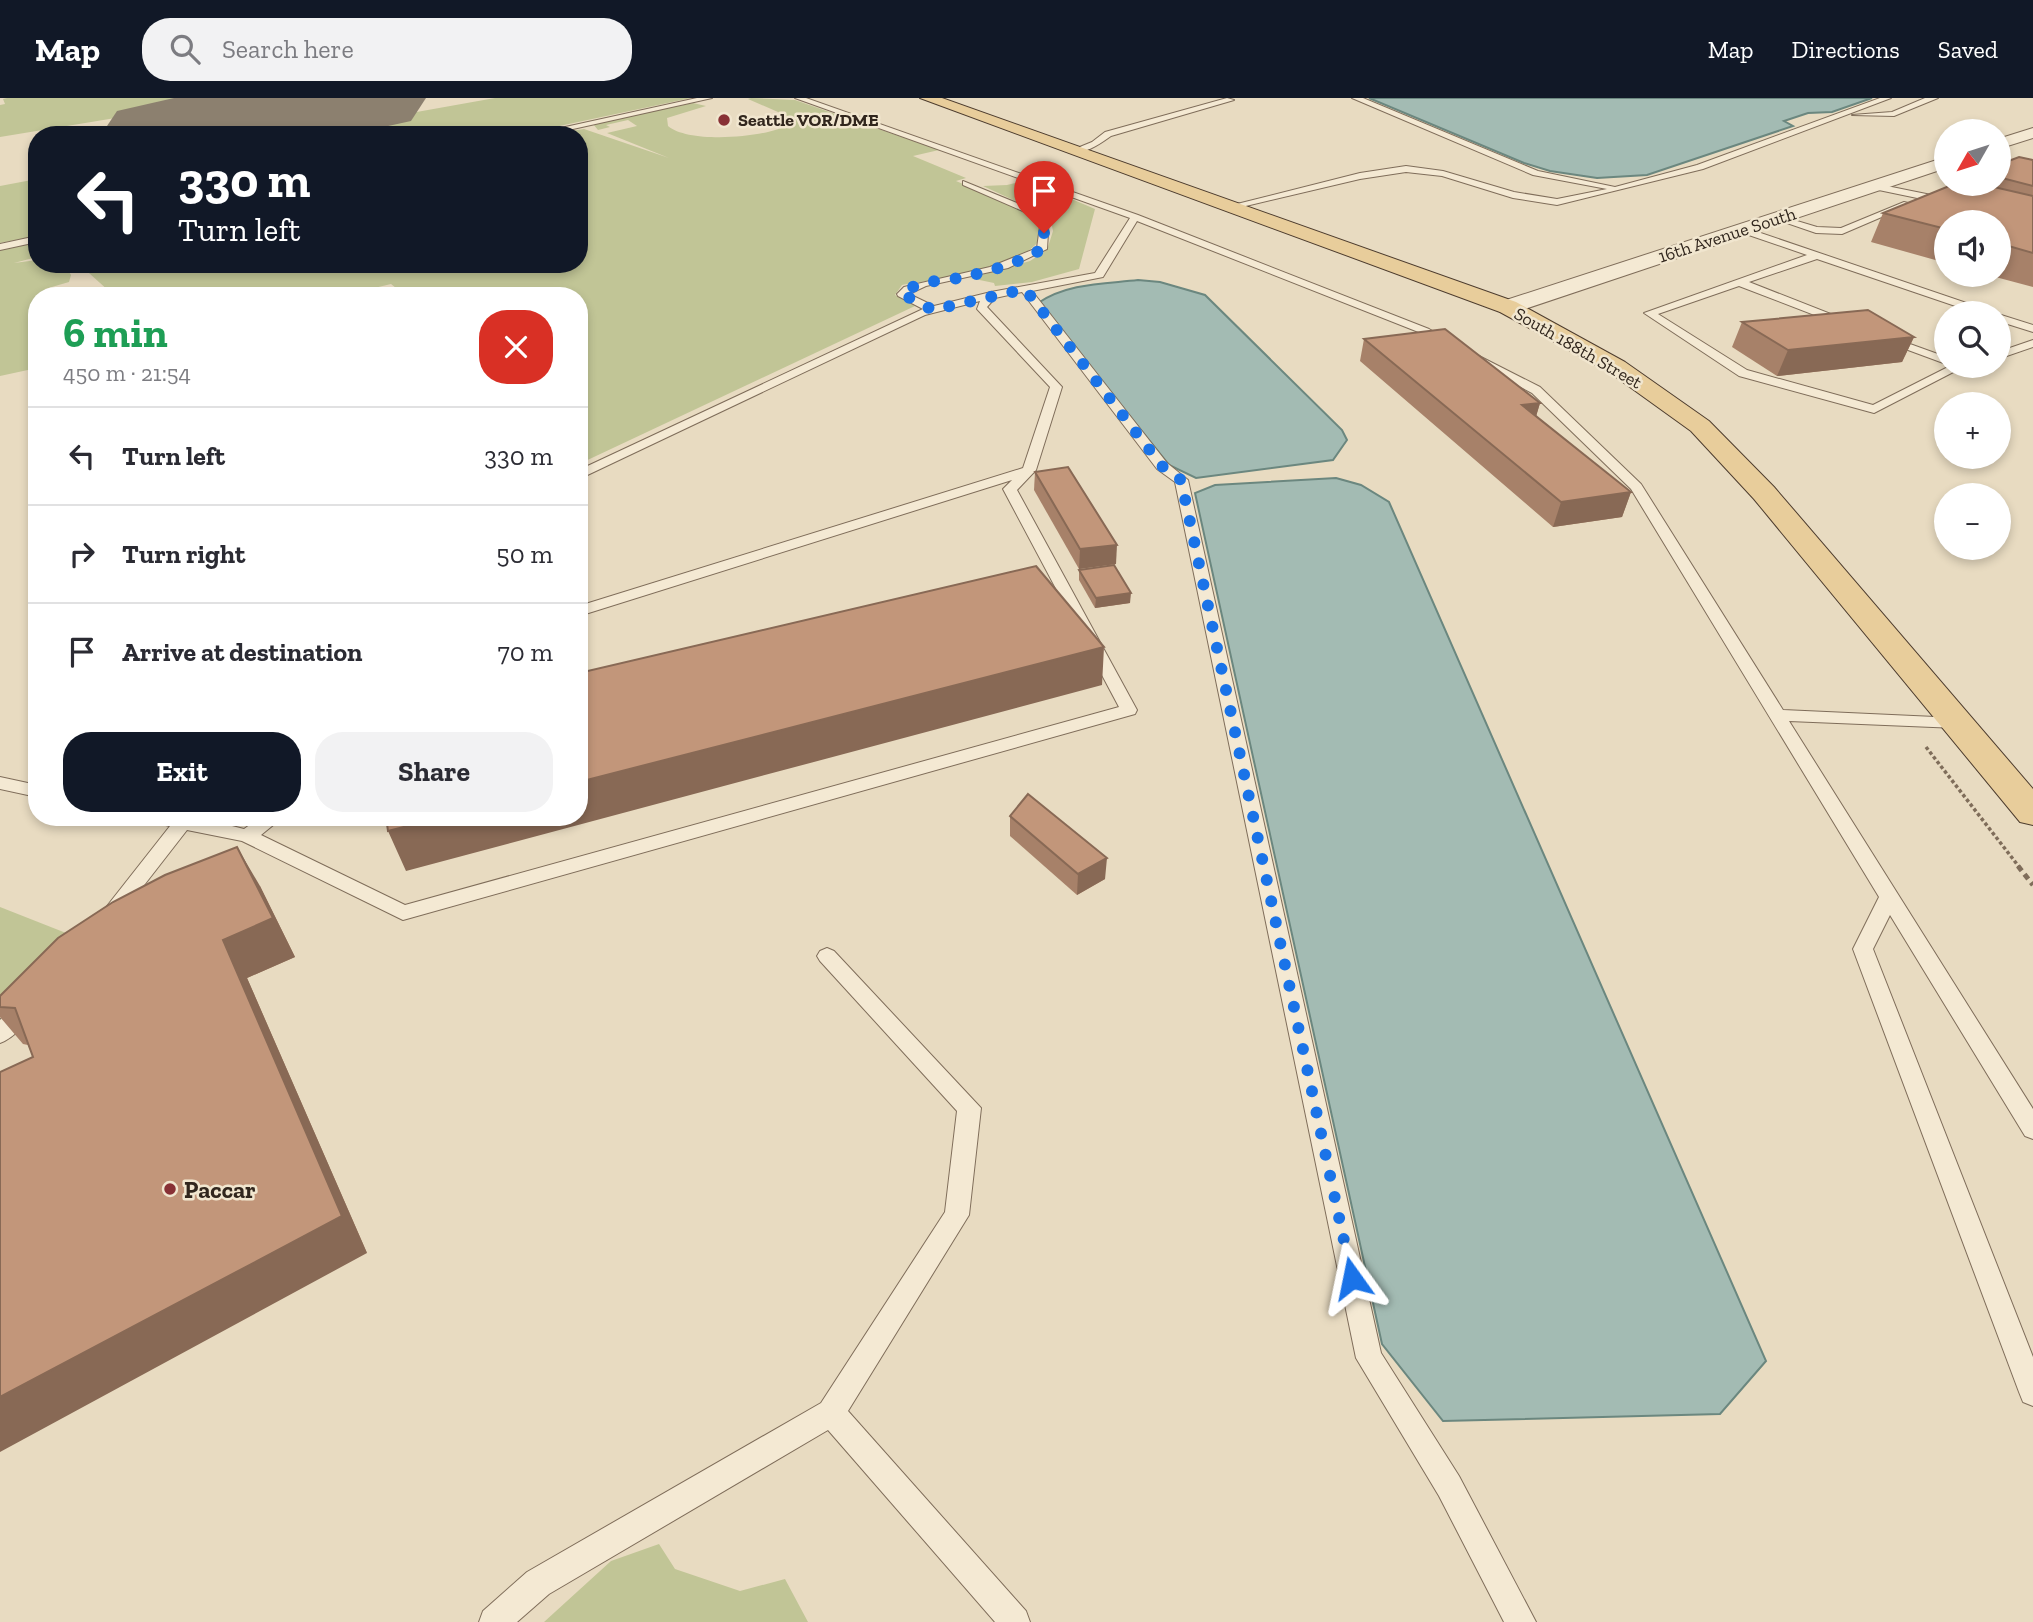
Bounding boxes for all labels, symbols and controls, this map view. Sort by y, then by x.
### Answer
search box [142,18,632,81]
text: Map [35,30,100,69]
icon: search [166,30,204,68]
text: Search here [222,33,354,65]
text: Map [1708,35,1754,64]
text: Directions [1792,35,1900,64]
text: Saved [1938,35,1998,64]
place label: Seattle VOR/DME [738,109,879,131]
marker: Seattle VOR/DME [716,112,732,128]
north arrow [1934,119,2011,196]
map controls [1934,119,2011,560]
text: 330 m [178,151,311,210]
icon: left [63,154,154,245]
pin [1014,161,1074,233]
icon: arrive [1025,172,1063,210]
street label: 16th Avenue South [1655,202,1799,268]
button: sound [1934,210,2011,287]
text: Turn left [178,211,300,249]
button: search [1934,301,2011,378]
street label: South 188th Street [1510,302,1646,394]
text: 6 min [63,307,168,358]
button: close [479,310,553,384]
text: 450 m · 21:54 [63,359,191,387]
button: + [1934,392,2011,469]
icon: left [63,437,101,475]
text: Turn left [122,440,225,472]
text: 330 m [484,440,553,472]
button: − [1934,483,2011,560]
icon: right [63,535,101,573]
text: Turn right [122,538,245,570]
text: 50 m [496,538,553,570]
icon: arrive [63,633,101,671]
text: Arrive at destination [122,636,362,668]
text: 70 m [497,636,553,668]
button: Exit [63,732,301,812]
button: Share [315,732,553,812]
place label: Paccar [184,1175,256,1204]
marker: Paccar [162,1181,178,1197]
position arrow [1315,1241,1389,1315]

